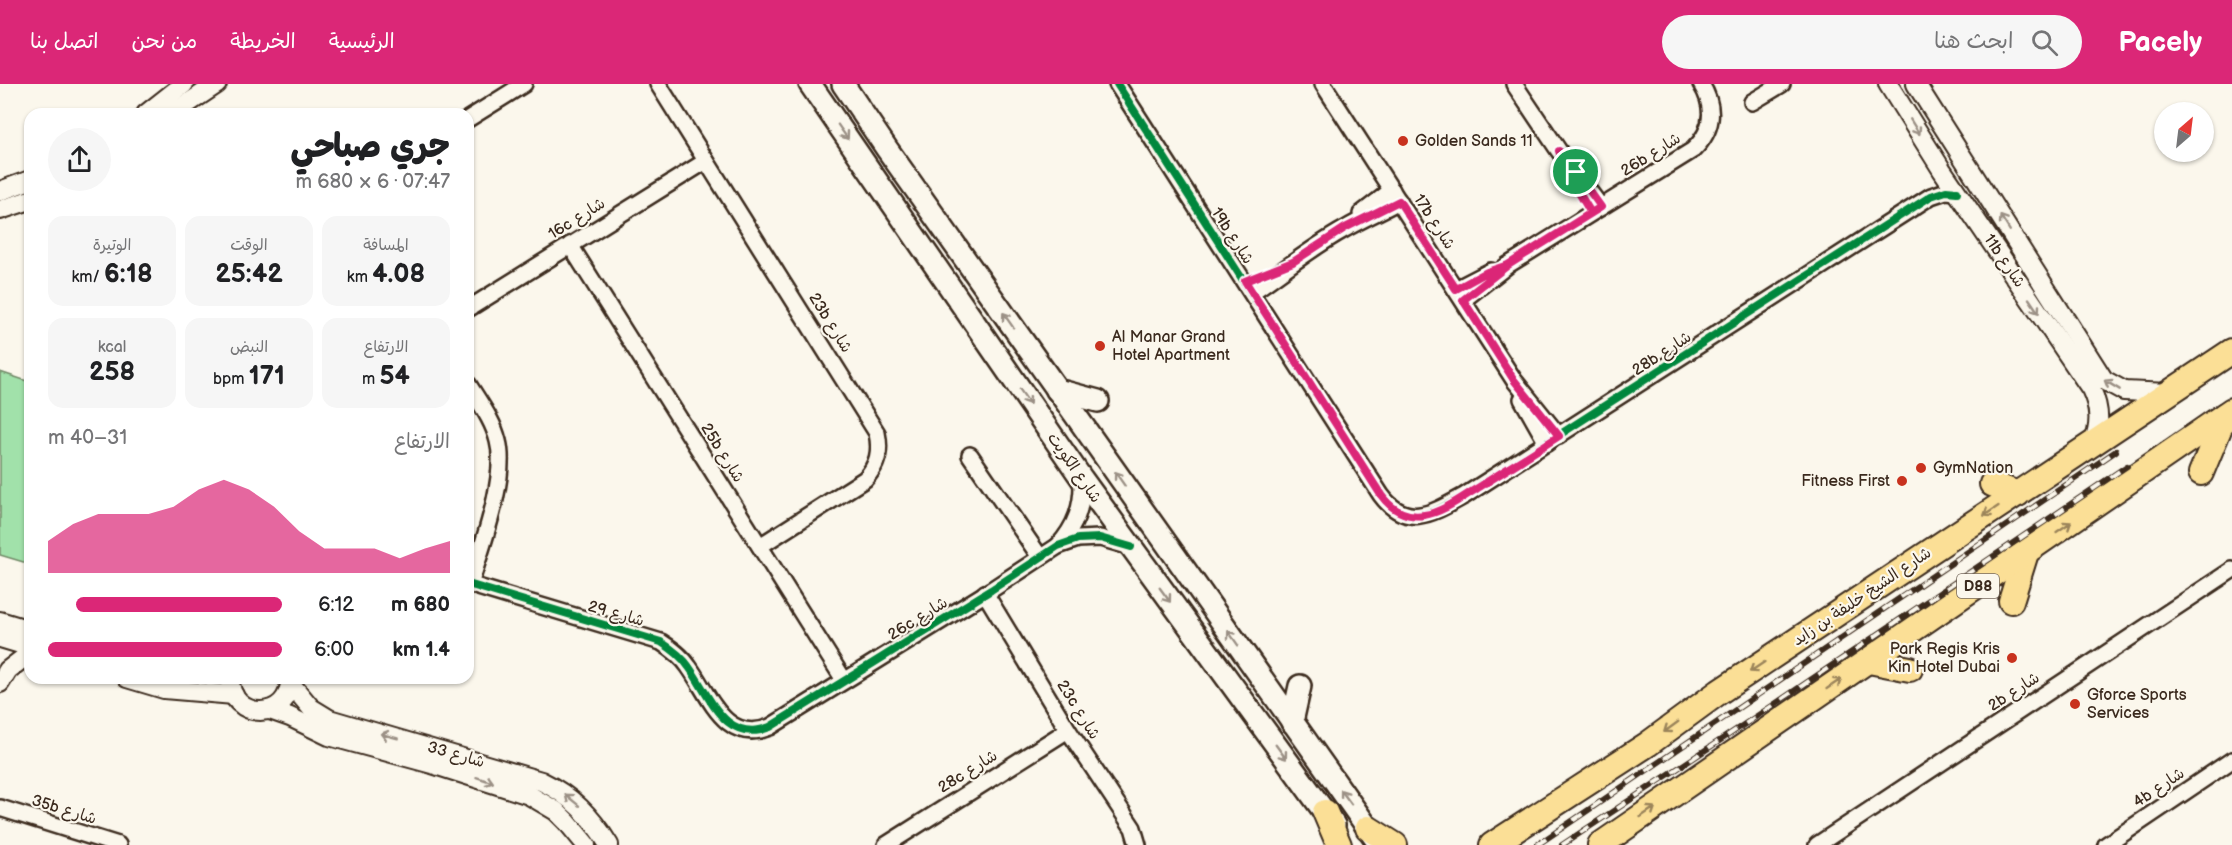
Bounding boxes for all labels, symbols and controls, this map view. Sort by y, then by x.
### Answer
search box [1662,15,2082,69]
icon: search [2028,26,2061,59]
text: Pacely [2118,26,2202,59]
text: ابحث هنا [1934,28,2013,55]
text: اتصل بنا [30,29,98,54]
text: من نحن [131,29,197,54]
text: الخريطة [230,29,296,54]
text: الرئيسية [329,29,395,54]
north arrow [2154,102,2214,162]
map controls [2154,102,2214,162]
one-way arrow [1910,118,1922,135]
one-way arrow [837,124,849,140]
text: جري صباحي [291,127,450,167]
button: share [48,128,111,191]
street label: 26b شارع [1617,129,1685,182]
place label: Golden Sands 11 [1415,132,1533,151]
marker: Golden Sands 11 [1396,134,1410,148]
pin [1550,146,1601,197]
icon: arrive [1559,155,1592,188]
text: 07:47 · 6 × 680 m [295,170,450,194]
street label: 17b شارع [1408,191,1459,254]
street label: 16c شارع [545,194,609,245]
street label: 19b شارع [1206,204,1257,268]
one-way arrow [1999,215,2011,232]
street label: 11b شارع [1978,231,2029,292]
text: الوتيرة [93,236,131,255]
text: الوقت [230,236,268,255]
text: المسافة [363,236,409,255]
text: 6:18 [104,259,153,290]
text: 25:42 [215,259,283,290]
text: 4.08 [372,259,425,290]
text: /km [71,268,104,287]
text: km [347,268,372,287]
street label: 23b شارع [803,290,856,357]
one-way arrow [2028,297,2040,313]
one-way arrow [1002,312,1014,328]
place label: Al Manar Grand Hotel Apartment [1112,328,1230,365]
street label: 28b شارع [1629,328,1696,381]
text: kcal [98,338,126,357]
text: النبض [230,338,268,357]
text: الارتفاع [364,338,408,357]
marker: Al Manar Grand Hotel Apartment [1093,339,1107,353]
text: 258 [89,357,135,388]
text: 171 [249,361,285,392]
text: 54 [380,361,410,392]
text: bpm [213,370,249,389]
text: m [362,370,380,389]
one-way arrow [2104,378,2121,390]
one-way arrow [1019,388,1031,404]
street label: 25b شارع [695,420,748,487]
text: 31–40 m [48,426,127,450]
street label: شارع الكويت [1042,429,1105,507]
text: الارتفاع [394,430,450,454]
place label: GymNation [1933,459,2013,478]
marker: GymNation [1914,461,1928,475]
one-way arrow [1114,471,1126,488]
place label: Fitness First [1801,472,1890,491]
marker: Fitness First [1895,474,1909,488]
one-way arrow [1984,505,2000,517]
one-way arrow [2056,521,2072,533]
street label: شارع الشيخ خليفة بن زايد [1789,543,1936,651]
road number: D88 [1957,574,1999,598]
one-way arrow [1159,586,1171,602]
text: 6:12 [318,593,354,617]
text: 680 m [391,593,450,617]
street label: 26c شارع [885,593,952,646]
street label: شارع 29 [585,597,646,632]
one-way arrow [1227,631,1239,647]
text: 6:00 [314,638,354,662]
text: 1.4 km [392,638,450,662]
place label: Park Regis Kris Kin Hotel Dubai [1888,640,2000,677]
marker: Park Regis Kris Kin Hotel Dubai [2005,651,2019,665]
one-way arrow [1749,661,1766,673]
street label: 2b شارع [1985,668,2044,716]
street label: 23c شارع [1051,677,1104,744]
one-way arrow [1825,678,1842,690]
place label: Gforce Sports Services [2087,686,2187,723]
marker: Gforce Sports Services [2068,697,2082,711]
one-way arrow [1664,721,1680,733]
one-way arrow [380,730,399,741]
street label: شارع 33 [425,738,487,773]
one-way arrow [1274,743,1287,759]
street label: 28c شارع [935,746,1002,798]
street label: 4b شارع [2130,764,2189,813]
one-way arrow [475,775,494,786]
one-way arrow [1340,790,1352,806]
street label: 35b شارع [29,791,99,830]
one-way arrow [565,793,580,807]
one-way arrow [1640,806,1656,818]

